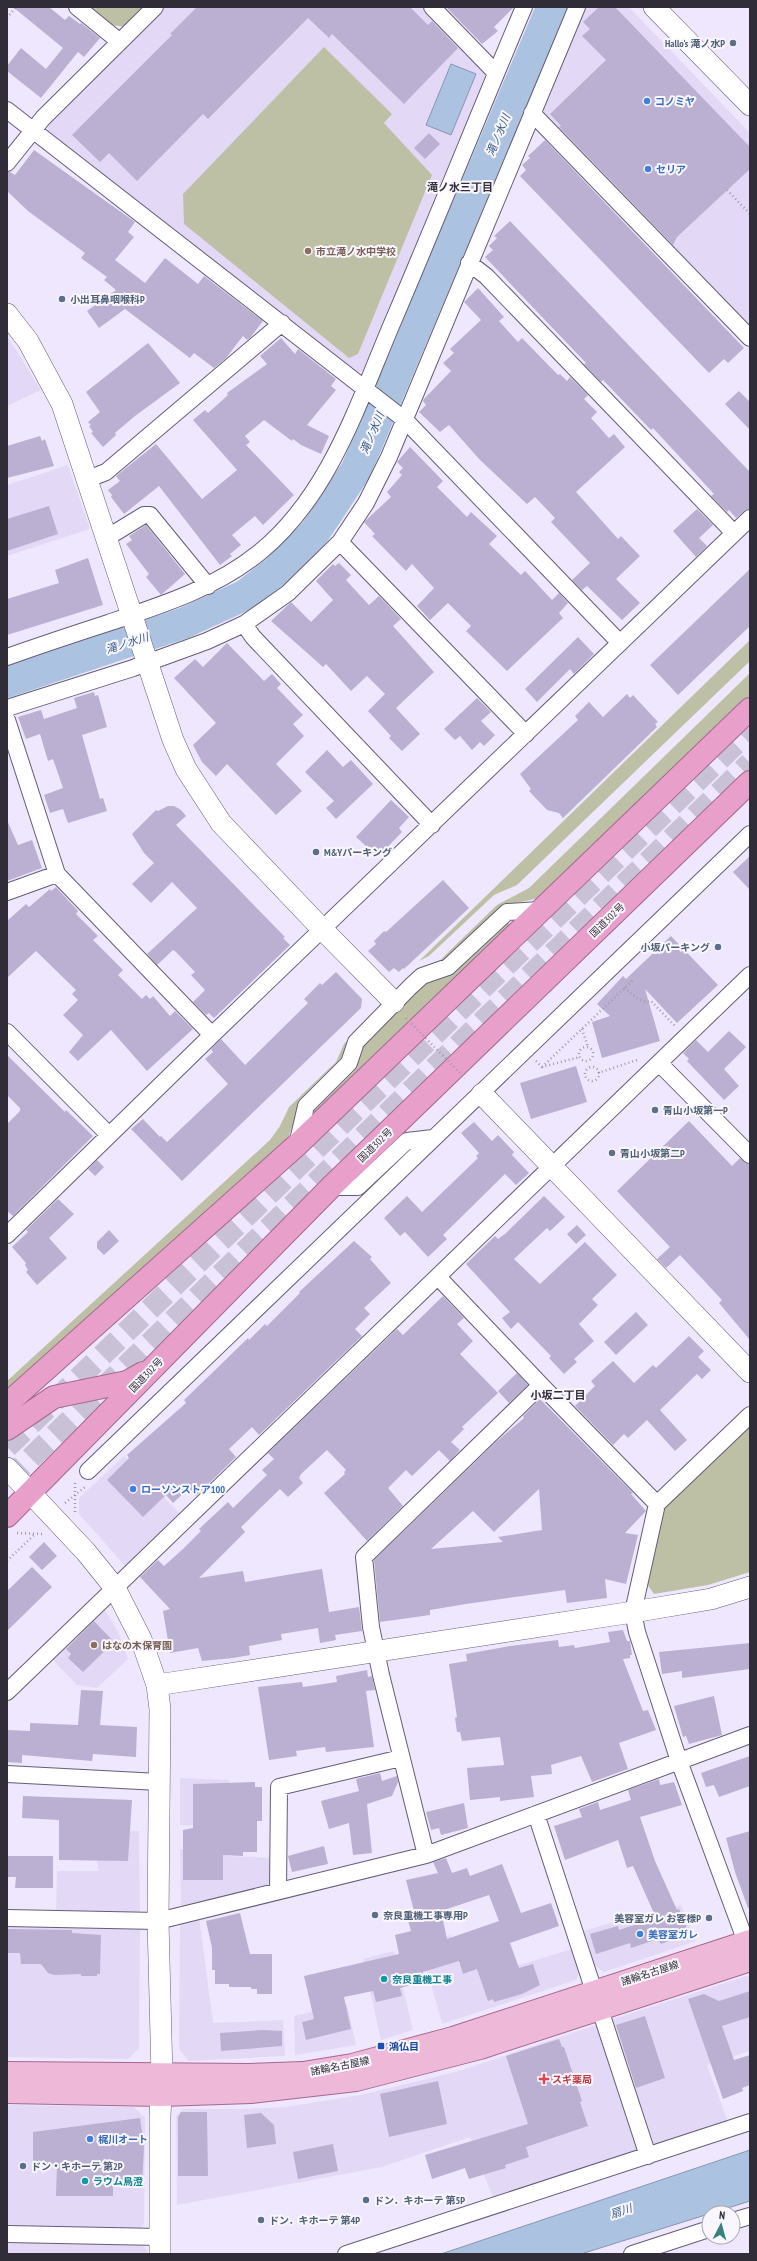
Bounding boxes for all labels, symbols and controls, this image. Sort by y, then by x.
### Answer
place label: Hallo's 滝ノ水P [665,37,725,50]
marker: Hallo's 滝ノ水P [728,38,738,48]
place label: コノミヤ [655,95,695,108]
marker: コノミヤ [642,96,652,106]
water label: 滝ノ水川 [483,111,513,158]
place label: セリア [656,163,686,176]
marker: セリア [643,164,653,174]
district label: 滝ノ水三丁目 [427,180,493,194]
place label: 市立滝ノ水中学校 [316,245,396,258]
marker: 市立滝ノ水中学校 [303,246,313,256]
place label: 小出耳鼻咽喉科P [70,293,145,306]
marker: 小出耳鼻咽喉科P [57,294,67,304]
water label: 滝ノ水川 [357,409,387,456]
water label: 滝ノ水川 [104,629,151,656]
place label: M&Yパーキング [324,846,392,859]
marker: M&Yパーキング [311,847,321,857]
street label: 国道302号 [587,900,627,940]
place label: 小坂パーキング [640,941,710,954]
marker: 小坂パーキング [713,942,723,952]
place label: 青山小坂第一P [663,1104,728,1117]
marker: 青山小坂第一P [650,1105,660,1115]
street label: 国道302号 [355,1125,395,1165]
place label: 青山小坂第二P [620,1147,685,1160]
marker: 青山小坂第二P [607,1148,617,1158]
street label: 国道302号 [126,1355,166,1395]
district label: 小坂二丁目 [531,1388,586,1402]
place label: ローソンストア100 [141,1483,225,1496]
marker: ローソンストア100 [128,1484,138,1494]
place label: はなの木保育園 [102,1639,172,1652]
marker: はなの木保育園 [89,1640,99,1650]
place label: 奈良重機工事専用P [383,1909,468,1922]
marker: 奈良重機工事専用P [370,1910,380,1920]
place label: 美容室ガレ お客様P [614,1912,701,1925]
marker: 美容室ガレ お客様P [704,1913,714,1923]
place label: 美容室ガレ [648,1928,698,1941]
marker: 美容室ガレ [635,1929,645,1939]
street label: 諸輪名古屋線 [619,1958,681,1988]
place label: 奈良重機工事 [392,1973,452,1986]
marker: 奈良重機工事 [379,1974,389,1984]
place label: 鴻仏目 [389,2040,419,2053]
marker: 鴻仏目 [376,2041,386,2051]
street label: 諸輪名古屋線 [309,2054,371,2078]
place label: スギ薬局 [552,2073,592,2086]
marker: スギ薬局 [539,2074,549,2084]
place label: 梶川オート [98,2133,148,2146]
marker: 梶川オート [85,2134,95,2144]
place label: ドン・キホーテ 第2P [31,2160,123,2173]
marker: ドン・キホーテ 第2P [18,2161,28,2171]
place label: ラウム鳥澄 [93,2175,143,2188]
marker: ラウム鳥澄 [80,2176,90,2186]
place label: ドン．キホーテ 第5P [374,2194,465,2207]
marker: ドン．キホーテ 第5P [361,2195,371,2205]
water label: 扇川 [608,2201,635,2221]
north arrow [701,2205,741,2245]
text: N [718,2208,726,2222]
place label: ドン．キホーテ 第4P [269,2214,360,2227]
marker: ドン．キホーテ 第4P [256,2215,266,2225]

